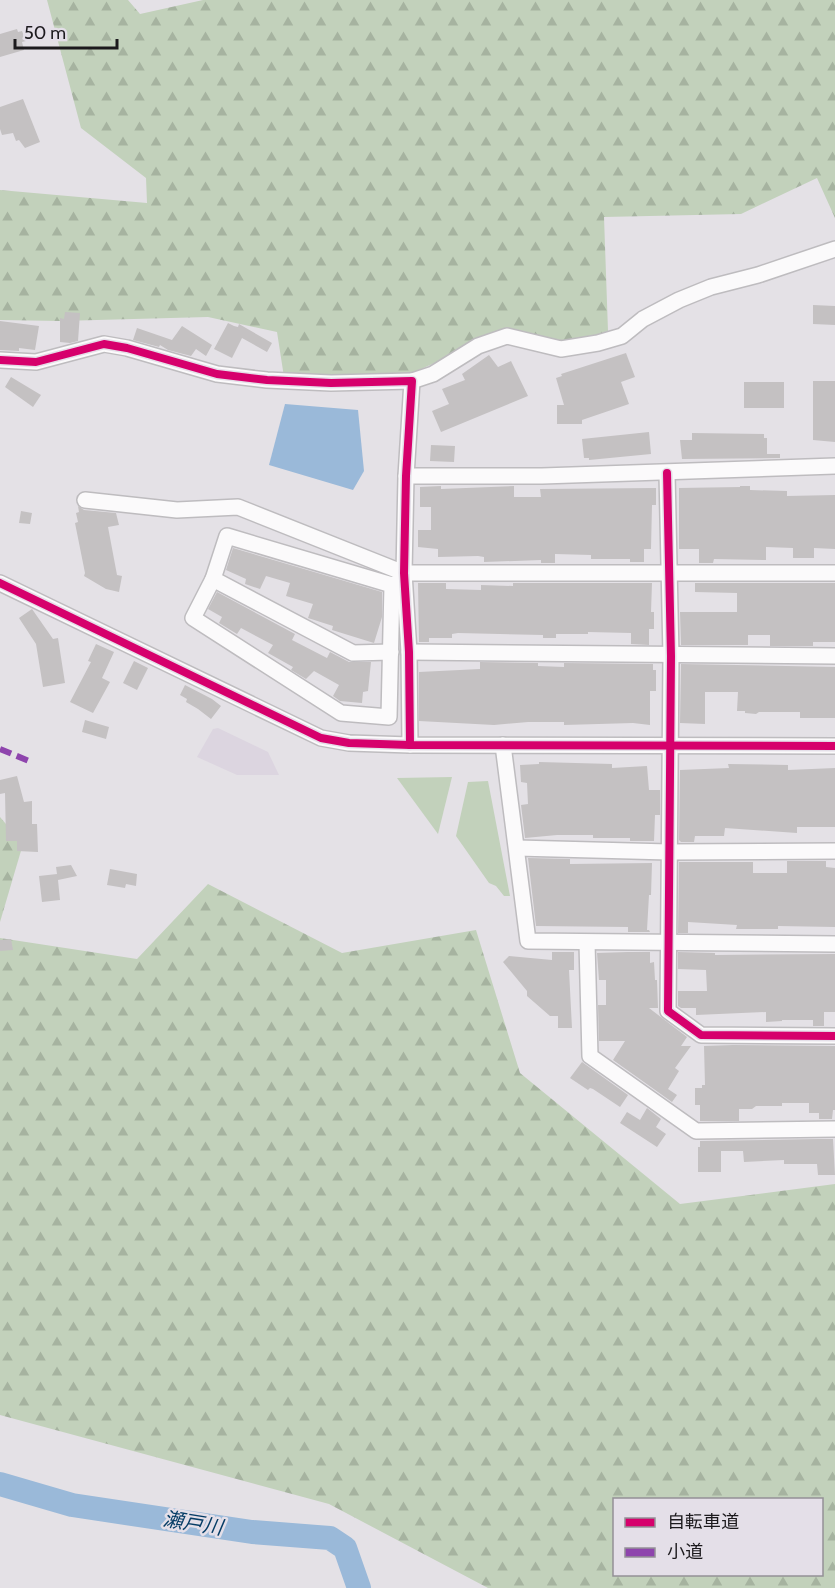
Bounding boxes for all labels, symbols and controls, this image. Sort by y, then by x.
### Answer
scale bar [15,12,117,50]
text: 50 m [24,22,66,44]
legend [613,1498,823,1576]
water label: 瀬戸川 [161,1506,226,1540]
text: 自転車道 [667,1511,739,1533]
text: 小道 [667,1541,703,1563]

